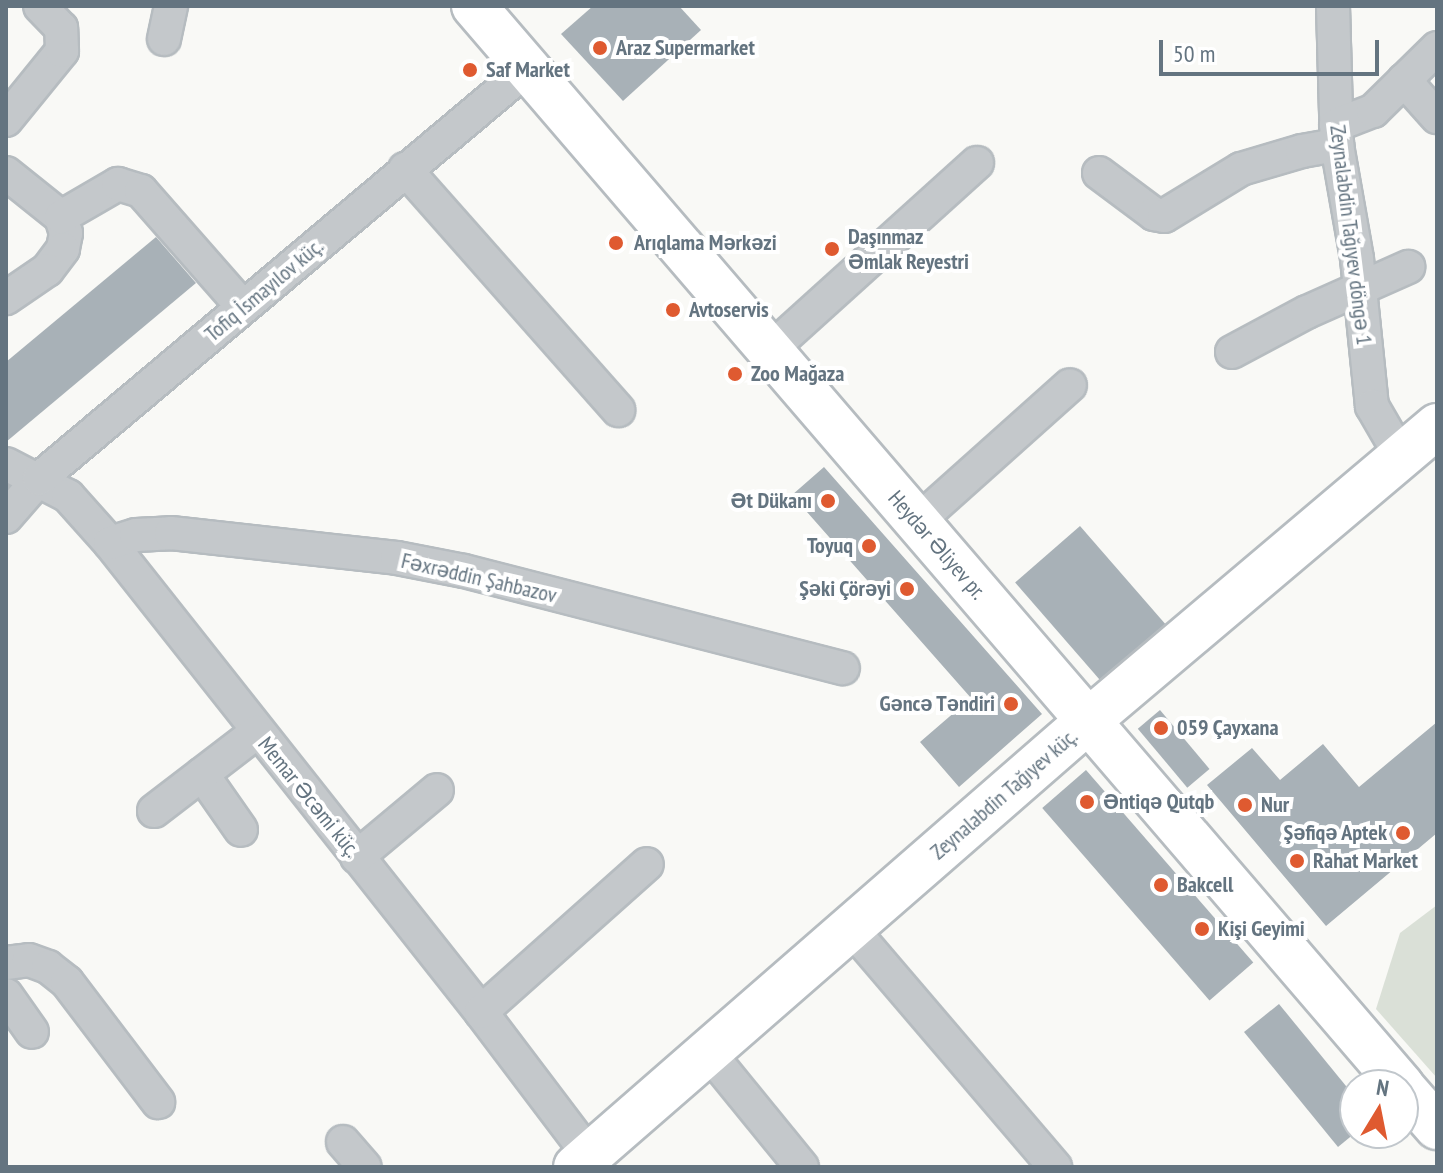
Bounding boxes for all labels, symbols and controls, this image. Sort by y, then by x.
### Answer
scale bar [1163,24,1383,74]
place label: Araz Supermarket [616,35,755,61]
text: 50 m [1173,38,1215,69]
marker: Araz Supermarket [591,39,609,57]
place label: Saf Market [486,57,570,83]
marker: Saf Market [461,61,479,79]
street label: Zeynalabdin Tağıyev döngə 1 [1324,123,1378,347]
place label: Daşınmaz Əmlak Reyestri [848,223,970,274]
place label: Arıqlama Mərkəzi [634,230,777,256]
marker: Arıqlama Mərkəzi [605,232,627,254]
street label: Tofiq İsmayılov küç. [199,233,329,347]
marker: Daşınmaz Əmlak Reyestri [823,240,841,258]
place label: Avtoservis [689,297,769,323]
marker: Avtoservis [664,301,682,319]
place label: Zoo Mağaza [751,361,844,387]
marker: Zoo Mağaza [726,365,744,383]
street label: Heydər Əliyev pr. [882,485,992,605]
place label: Ət Dükanı [731,488,812,514]
marker: Ət Dükanı [819,492,837,510]
place label: Toyuq [807,533,853,559]
marker: Toyuq [860,537,878,555]
street label: Fəxrəddin Şahbazov [399,547,559,609]
place label: Şəki Çörəyi [799,576,891,602]
marker: Şəki Çörəyi [898,580,916,598]
place label: Gəncə Təndiri [879,691,995,717]
marker: Gəncə Təndiri [1002,695,1020,713]
place label: 059 Çayxana [1177,715,1279,741]
marker: 059 Çayxana [1152,719,1170,737]
street label: Zeynalabdin Tağıyev küç. [925,723,1083,865]
street label: Memar Əcəmi küç. [252,732,366,862]
place label: Əntiqə Qutqb [1103,789,1215,815]
place label: Nur [1261,792,1289,818]
marker: Əntiqə Qutqb [1078,793,1096,811]
marker: Nur [1236,796,1254,814]
place label: Şəfiqə Aptek [1283,820,1387,846]
marker: Şəfiqə Aptek [1394,824,1412,842]
place label: Rahat Market [1313,848,1418,874]
marker: Rahat Market [1288,852,1306,870]
place label: Bakcell [1177,872,1233,898]
marker: Bakcell [1152,876,1170,894]
place label: Kişi Geyimi [1218,916,1305,942]
marker: Kişi Geyimi [1193,920,1211,938]
north arrow [1339,1069,1419,1149]
text: N [1375,1073,1391,1102]

